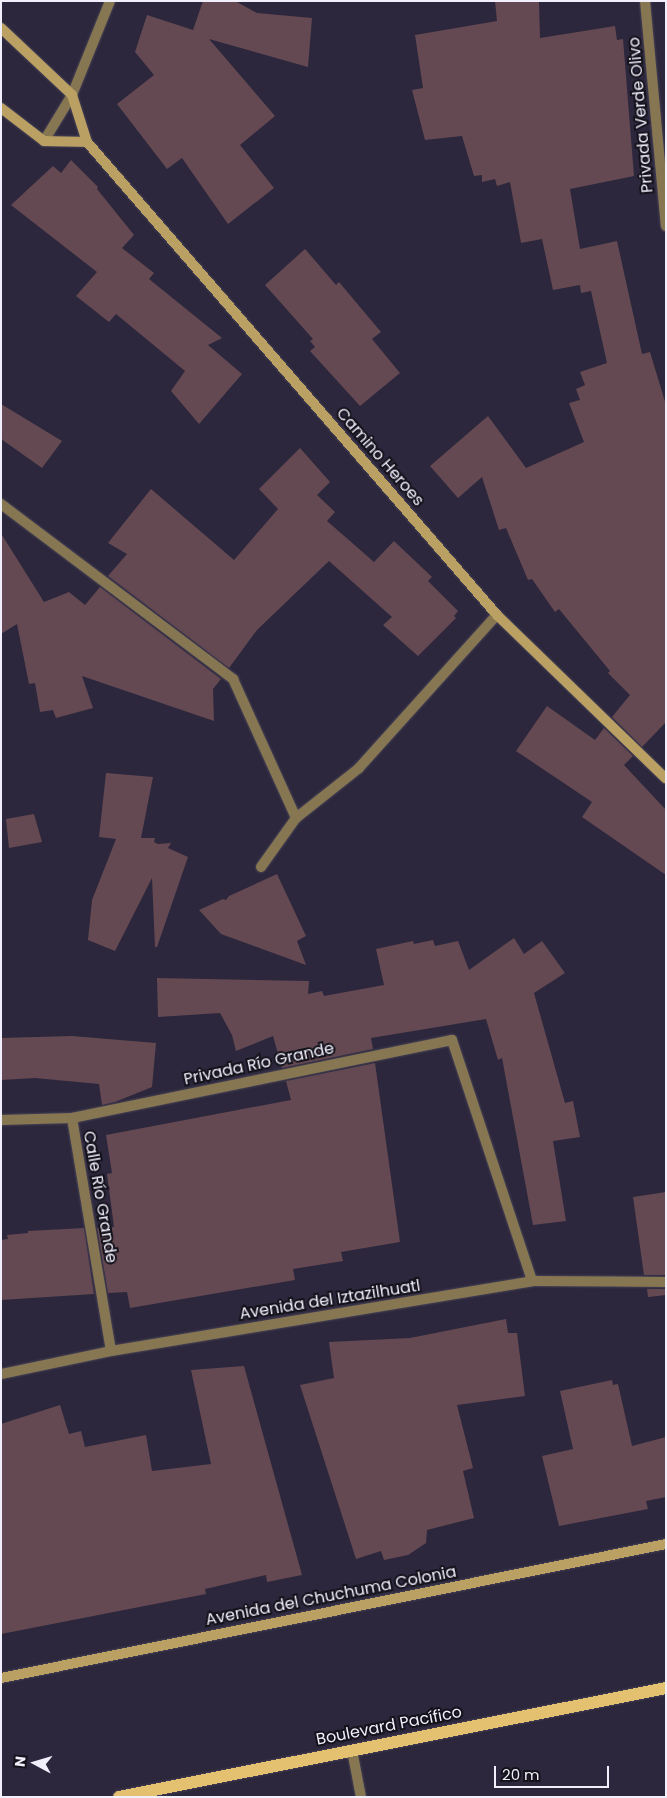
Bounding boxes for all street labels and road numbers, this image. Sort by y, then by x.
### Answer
street label: Privada Verde Olivo [625,36,657,194]
street label: Camino Heroes [332,404,428,510]
street label: Privada Río Grande [182,1039,336,1089]
street label: Calle Río Grande [79,1130,121,1264]
street label: Avenida del Iztazilhuatl [238,1276,422,1324]
street label: Avenida del Chuchuma Colonia [204,1562,458,1630]
street label: Boulevard Pacífico [315,1702,463,1750]

